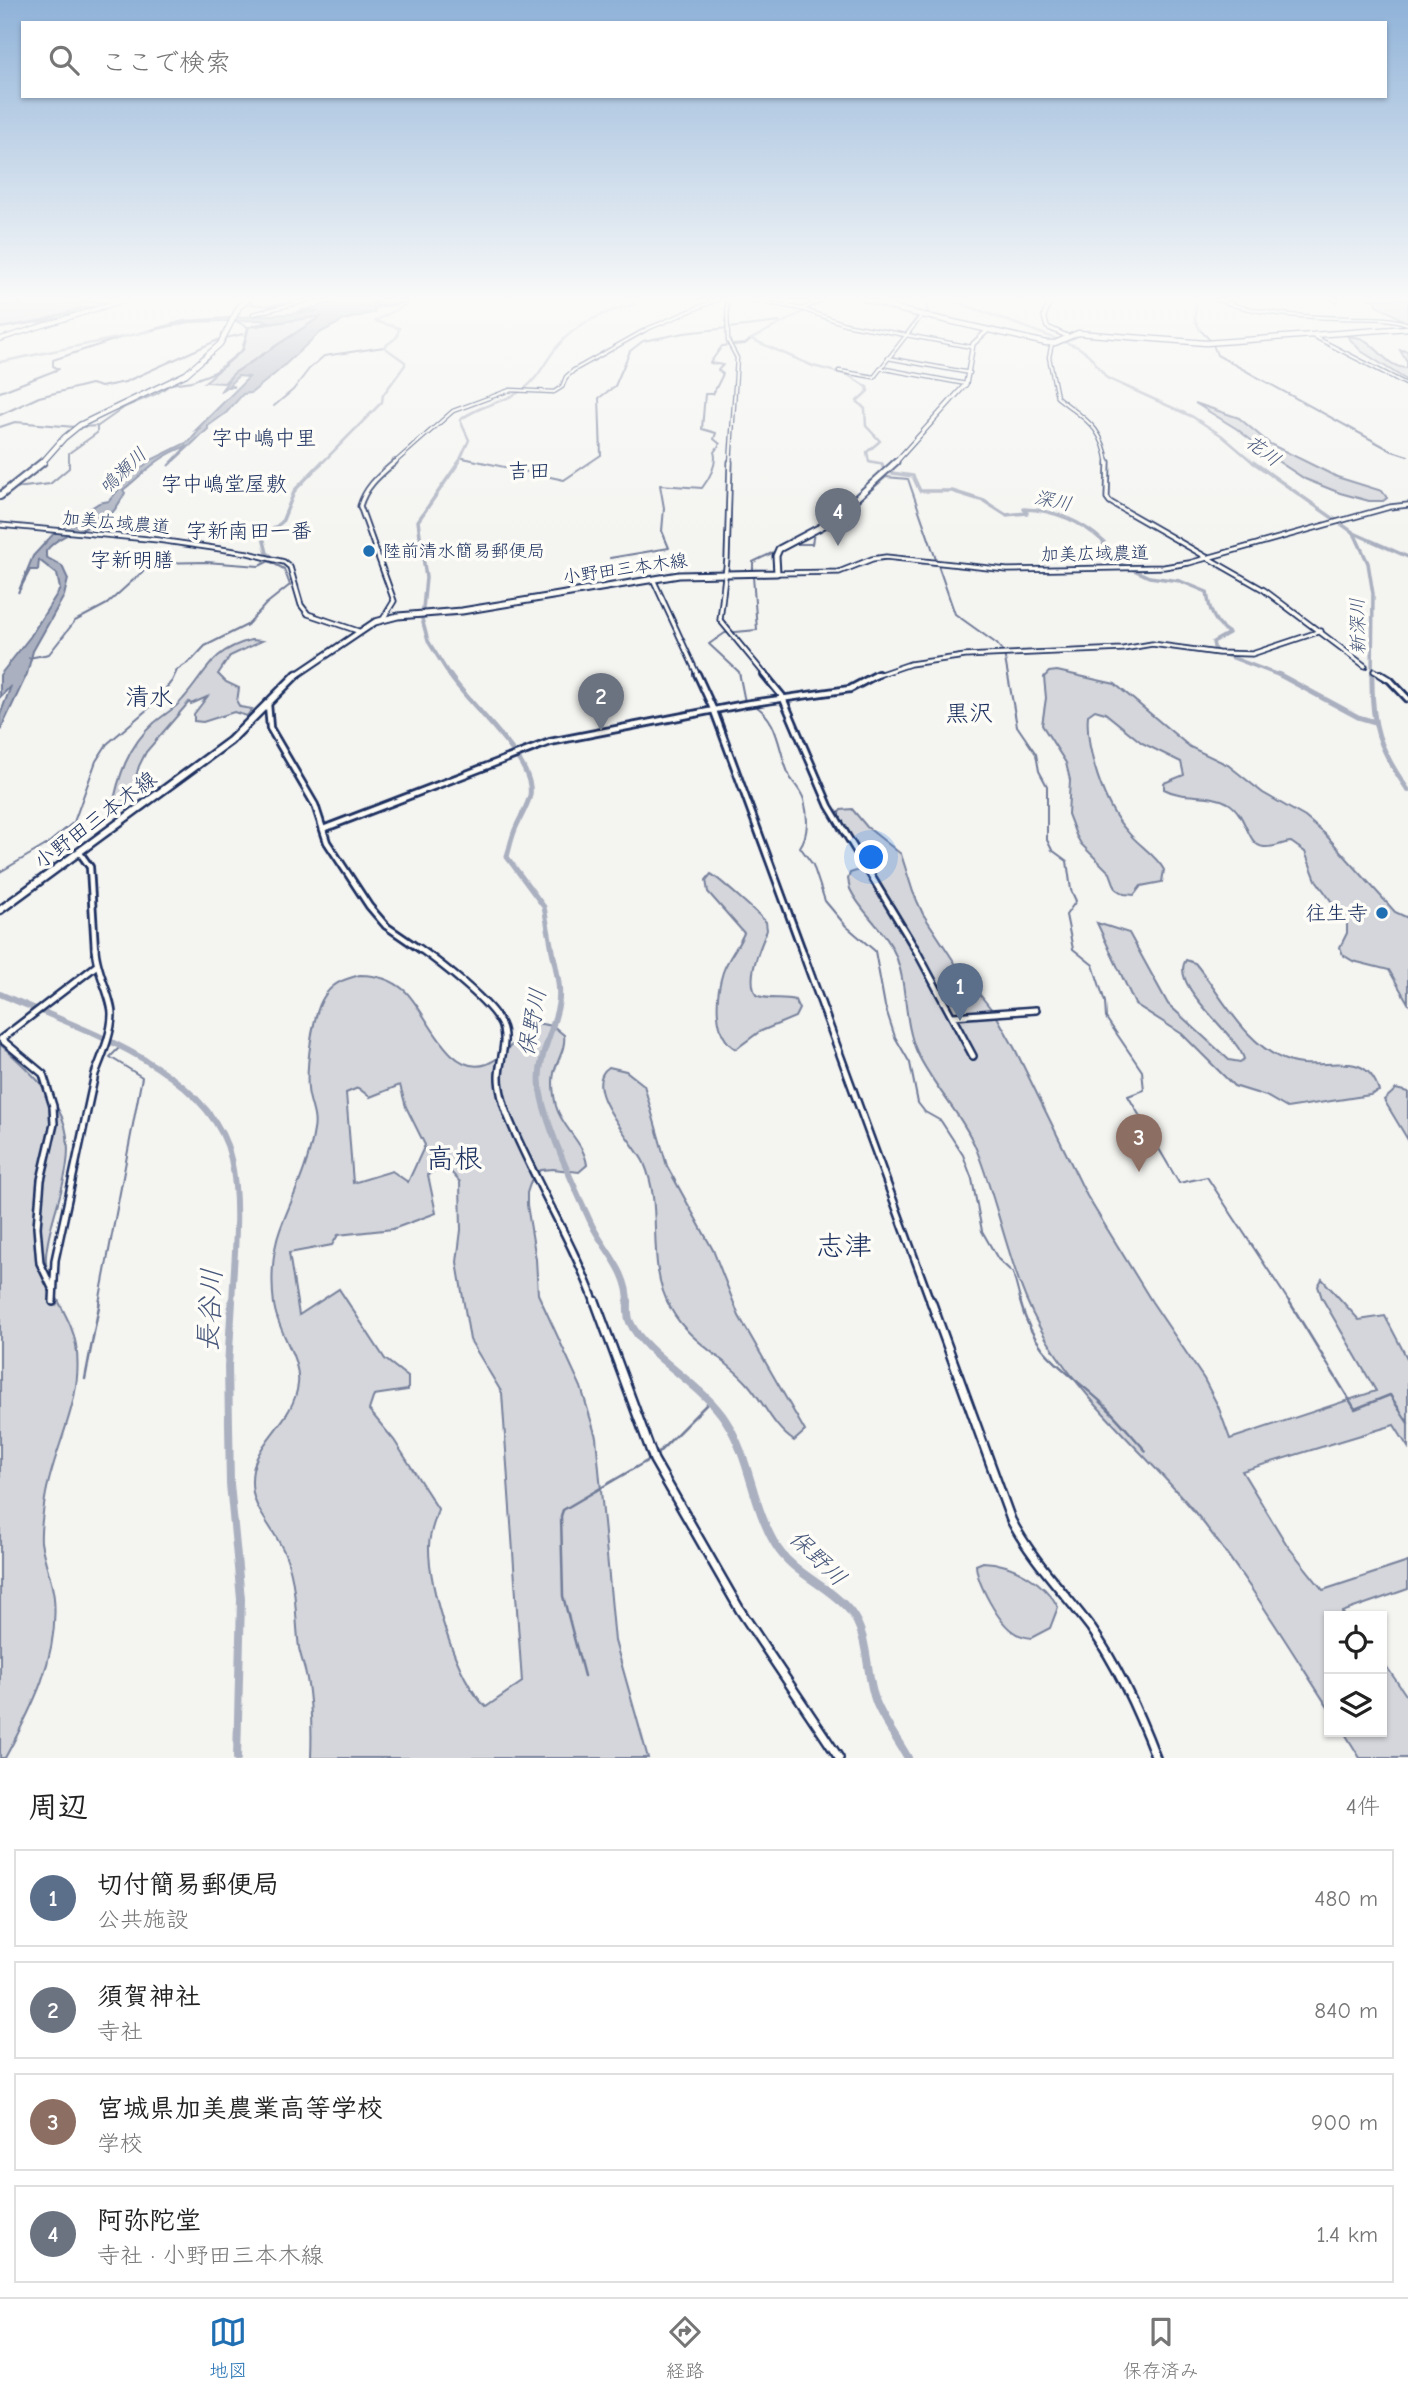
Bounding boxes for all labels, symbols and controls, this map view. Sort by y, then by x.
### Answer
search box [21,21,1387,98]
icon: search [45,41,83,79]
text: ここで検索 [101,48,231,78]
district label: 字中嶋中里 [212,426,317,450]
water label: 花川 [1241,431,1285,471]
water label: 鳴瀬川 [95,443,151,499]
district label: 吉田 [508,459,550,483]
district label: 字中嶋堂屋敷 [161,472,287,496]
water label: 深川 [1032,486,1074,516]
pin: 4 [815,488,861,546]
street label: 加美広域農道 [61,508,171,538]
district label: 字新南田一番 [186,519,312,543]
place label: 陸前清水簡易郵便局 [383,541,545,562]
marker: 陸前清水簡易郵便局 [361,543,377,559]
street label: 加美広域農道 [1041,543,1149,565]
district label: 字新明膳 [90,548,174,572]
street label: 小野田三本木線 [561,550,689,588]
water label: 新深川 [1347,597,1369,655]
pin: 2 [578,673,624,731]
district label: 清水 [125,683,173,711]
district label: 黒沢 [945,699,993,727]
street label: 小野田三本木線 [29,766,161,874]
your location [854,840,888,874]
place label: 往生寺 [1305,901,1368,925]
marker: 往生寺 [1374,905,1390,921]
pin: 1 [937,963,983,1021]
water label: 保野川 [512,986,552,1058]
pin: 3 [1116,1114,1162,1172]
district label: 高根 [426,1143,482,1175]
district label: 志津 [816,1230,872,1262]
water label: 長谷川 [192,1267,228,1353]
water label: 保野川 [784,1524,852,1592]
map controls [1324,1611,1387,1737]
button: locate [1324,1611,1387,1674]
button: layers [1324,1674,1387,1737]
text: 周辺 [28,1790,88,1825]
text: 4件 [1346,1793,1380,1820]
text: 切付簡易郵便局 [97,1870,279,1900]
text: 1 [48,1885,58,1912]
text: 480 m [1314,1885,1378,1912]
text: 公共施設 [97,1906,189,1933]
text: 須賀神社 [97,1982,201,2012]
text: 2 [47,1997,59,2024]
text: 840 m [1314,1997,1378,2024]
text: 寺社 [97,2018,143,2045]
text: 宮城県加美農業高等学校 [97,2094,383,2124]
text: 3 [47,2109,59,2136]
text: 900 m [1311,2109,1378,2136]
text: 学校 [97,2130,143,2157]
text: 阿弥陀堂 [97,2206,201,2236]
text: 4 [48,2221,58,2248]
text: 1.4 km [1316,2221,1378,2248]
text: 寺社 · 小野田三本木線 [97,2242,323,2269]
tab: 地図 [209,2313,247,2382]
tab: 経路 [666,2313,704,2382]
tab: 保存済み [1123,2313,1199,2382]

